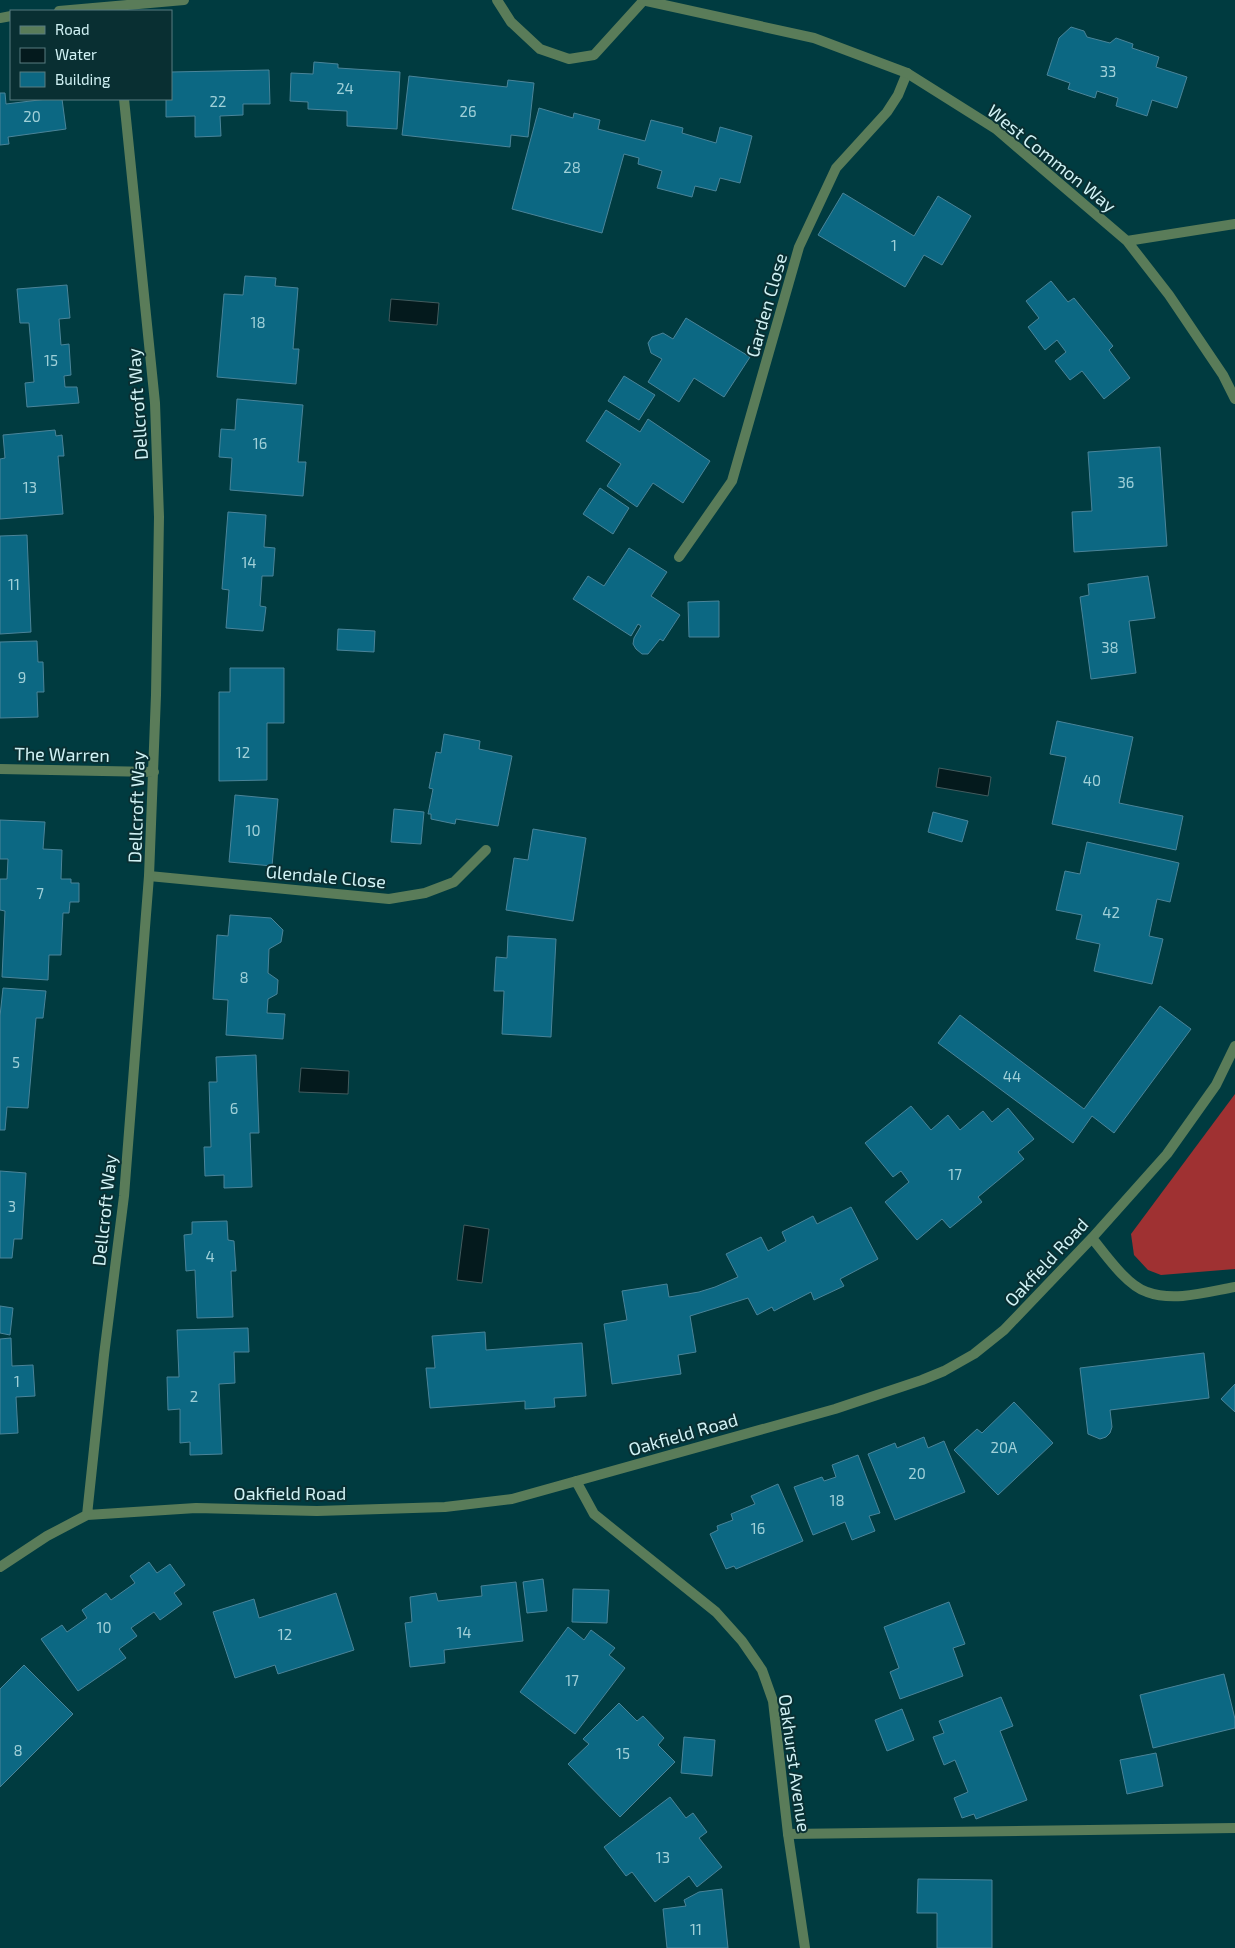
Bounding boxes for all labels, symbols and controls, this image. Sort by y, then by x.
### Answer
legend [10,10,172,100]
text: Road [55,20,90,38]
text: Water [55,45,97,63]
house number: 33 [1100,62,1116,80]
text: Building [55,70,111,88]
house number: 24 [336,79,354,97]
house number: 22 [210,92,226,110]
street label: West Common Way [983,99,1121,217]
house number: 26 [459,102,477,120]
house number: 20 [23,107,41,125]
house number: 28 [563,158,581,176]
house number: 1 [891,236,897,254]
street label: Garden Close [741,250,791,360]
house number: 18 [250,313,266,331]
street label: Dellcroft Way [122,347,152,461]
house number: 15 [44,351,58,369]
house number: 16 [253,434,267,452]
house number: 36 [1118,473,1134,491]
house number: 13 [23,478,37,496]
house number: 14 [241,553,257,571]
house number: 11 [8,575,20,593]
house number: 38 [1101,638,1119,656]
house number: 9 [18,668,26,686]
street label: The Warren [14,742,110,766]
house number: 12 [236,743,250,761]
street label: Dellcroft Way [123,750,149,863]
house number: 40 [1083,771,1101,789]
house number: 10 [245,821,261,839]
street label: Glendale Close [265,860,387,892]
house number: 7 [36,884,44,902]
house number: 42 [1102,903,1120,921]
house number: 8 [239,968,249,986]
house number: 5 [12,1053,20,1071]
house number: 44 [1003,1067,1021,1085]
house number: 6 [230,1099,238,1117]
street label: Dellcroft Way [87,1153,121,1267]
house number: 17 [948,1165,962,1183]
house number: 3 [8,1197,16,1215]
street label: Oakfield Road [999,1213,1093,1311]
house number: 4 [205,1247,215,1265]
house number: 1 [14,1372,20,1390]
house number: 2 [190,1387,198,1405]
street label: Oakfield Road [626,1408,740,1460]
house number: 20A [991,1438,1018,1456]
house number: 20 [908,1464,926,1482]
street label: Oakfield Road [234,1482,346,1504]
house number: 18 [829,1491,845,1509]
house number: 16 [751,1519,765,1537]
house number: 10 [96,1618,112,1636]
house number: 14 [456,1623,472,1641]
house number: 12 [278,1625,292,1643]
house number: 17 [565,1671,579,1689]
street label: Oakhurst Avenue [774,1693,816,1833]
house number: 8 [13,1741,23,1759]
house number: 15 [616,1744,630,1762]
house number: 13 [656,1848,670,1866]
house number: 11 [690,1920,702,1938]

